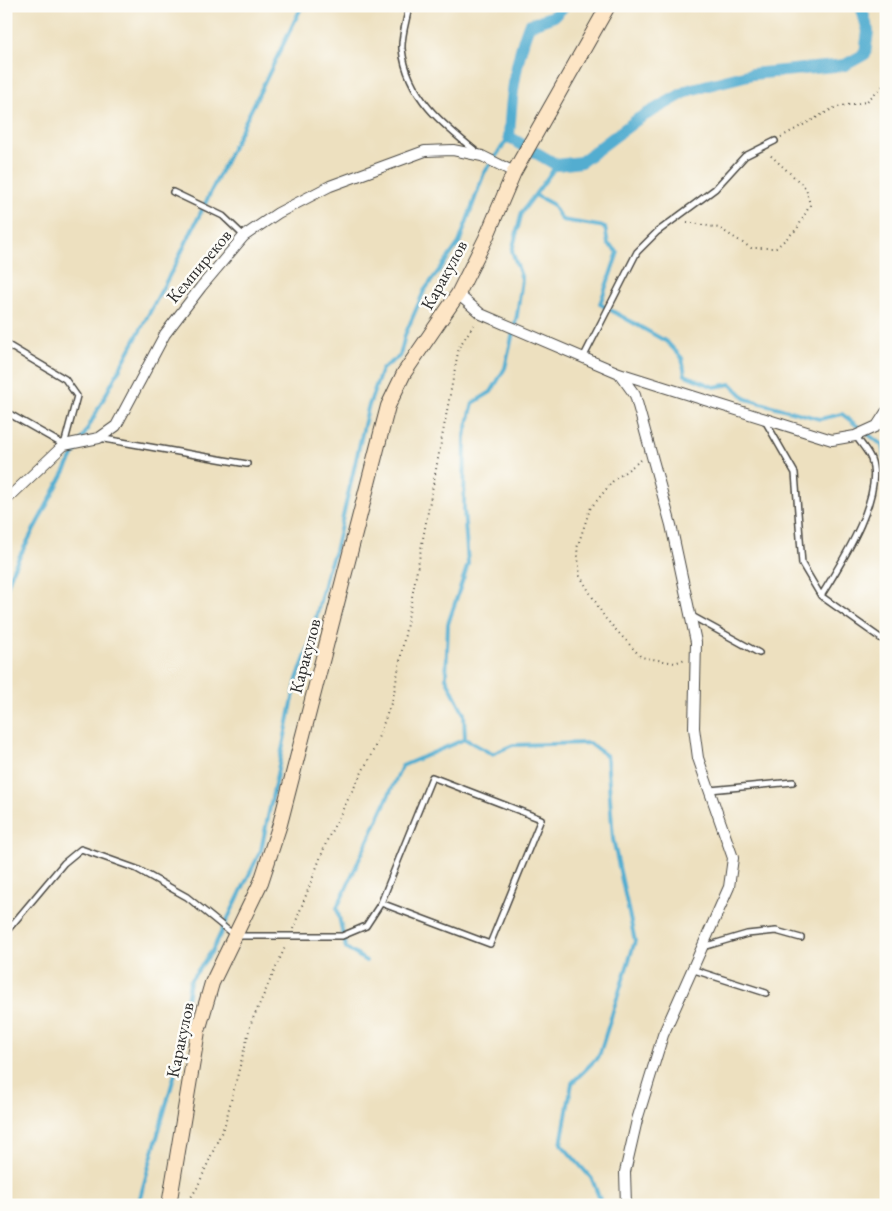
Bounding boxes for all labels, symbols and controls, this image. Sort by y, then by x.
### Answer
street label: Кемпиреков [161,224,236,307]
street label: Каракулов [415,235,472,314]
street label: Каракулов [284,616,326,696]
street label: Каракулов [160,1000,199,1080]

